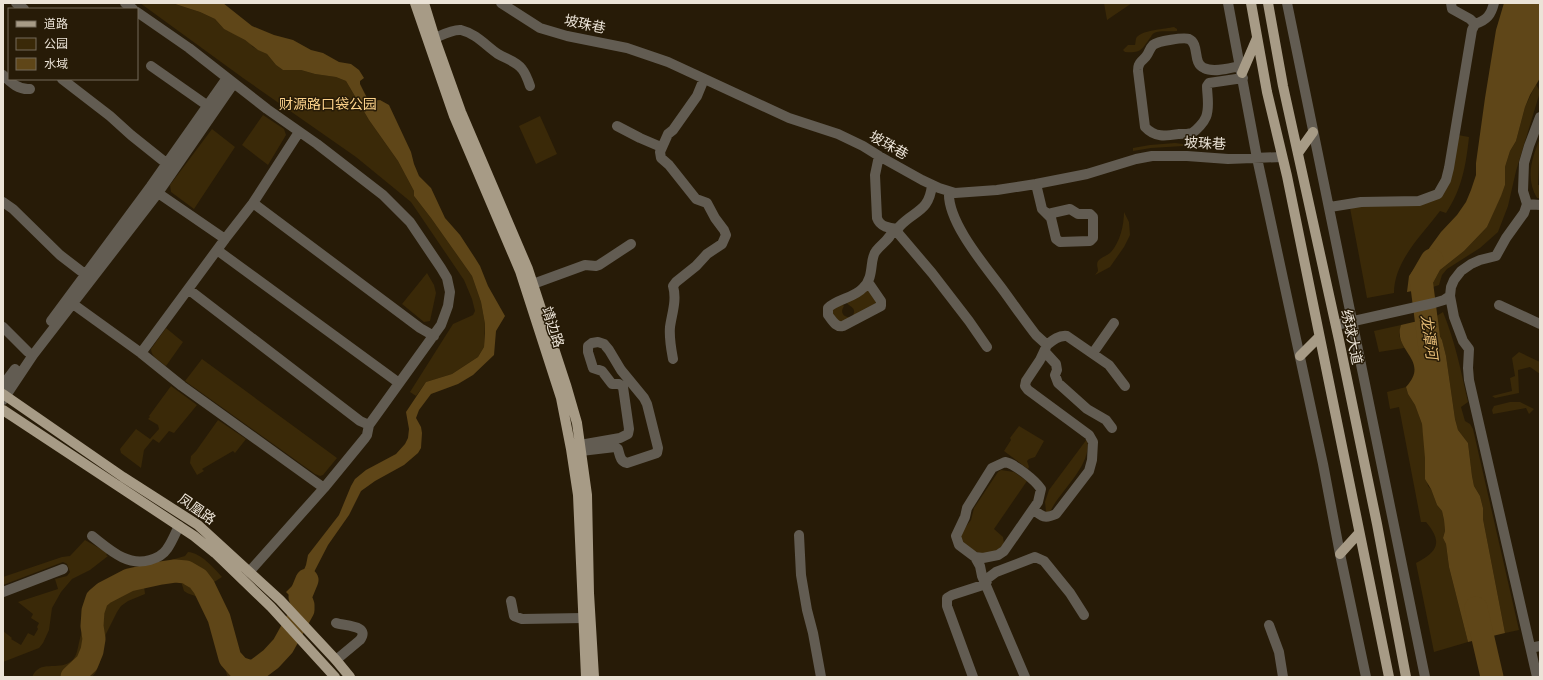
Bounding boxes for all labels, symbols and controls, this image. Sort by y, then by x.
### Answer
legend [8,8,138,80]
street label: 坡珠巷 [563,12,607,36]
text: 道路 [44,17,68,31]
text: 公园 [44,37,68,51]
text: 水域 [44,57,68,71]
park label: 财源路口袋公园 [279,96,377,112]
street label: 坡珠巷 [867,128,911,162]
street label: 坡珠巷 [1184,134,1226,152]
street label: 靖边路 [539,305,567,349]
street label: 绣球大道 [1338,308,1366,366]
water label: 龙潭河 [1418,313,1441,363]
street label: 凤凰路 [175,490,219,528]

